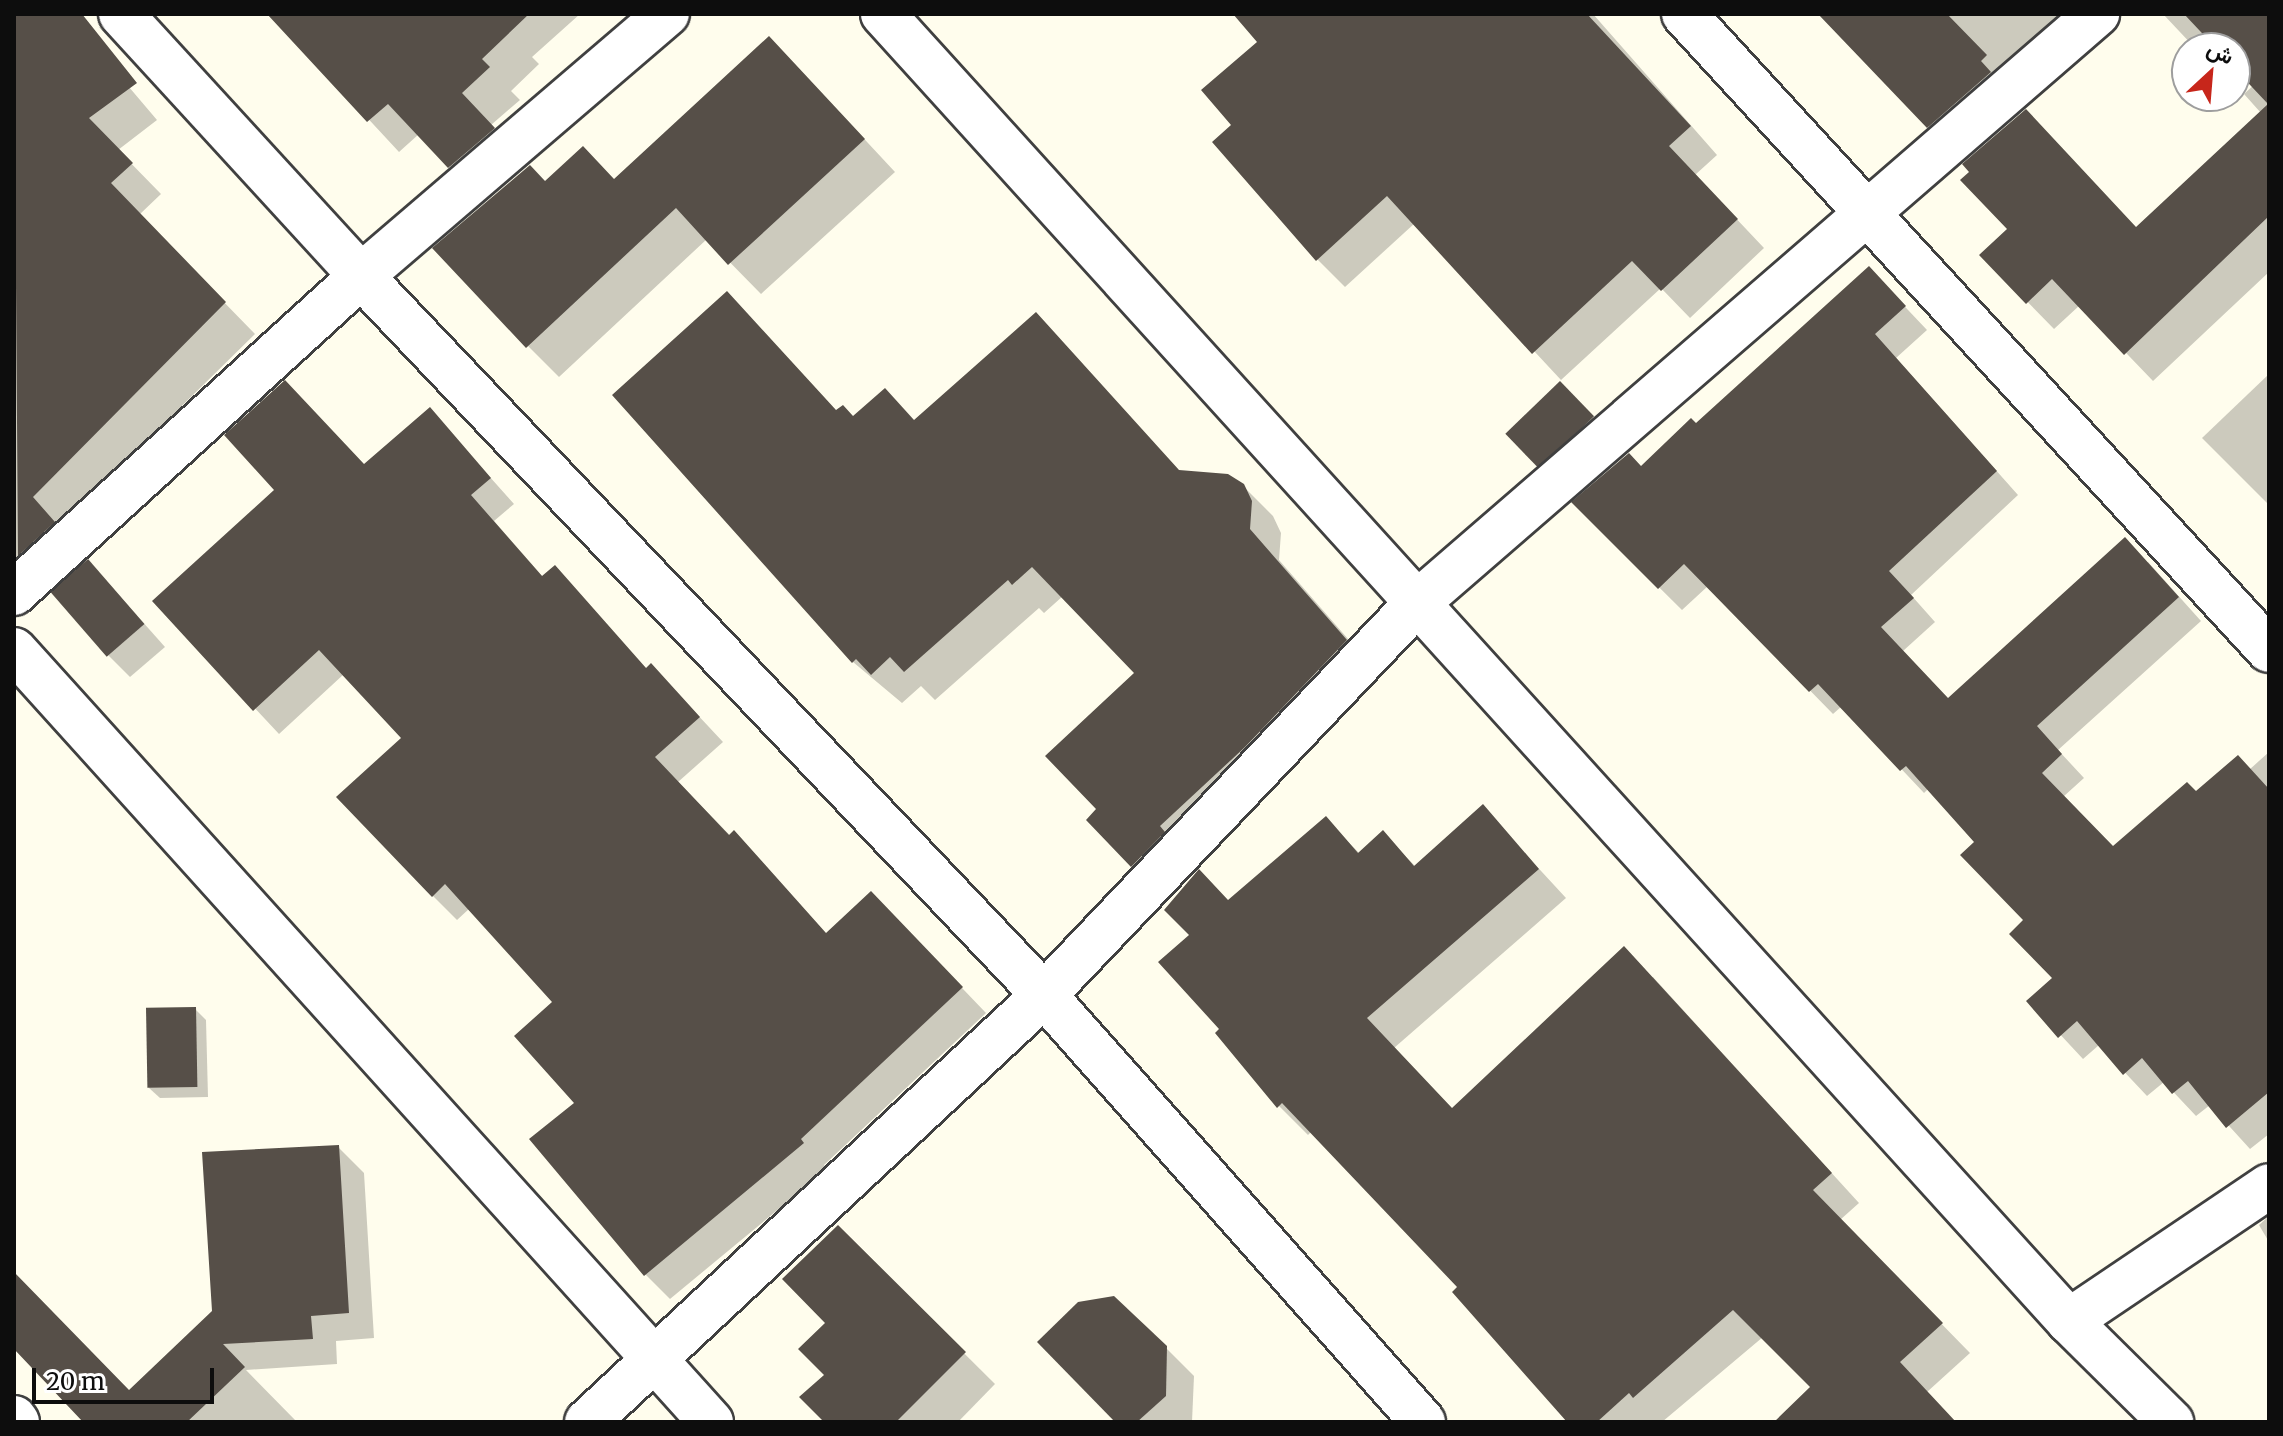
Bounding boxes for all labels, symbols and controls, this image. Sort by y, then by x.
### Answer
north arrow [2171,32,2251,112]
text: ش [2203,34,2239,71]
scale bar [36,1352,218,1402]
text: 20 m [46,1366,105,1397]

